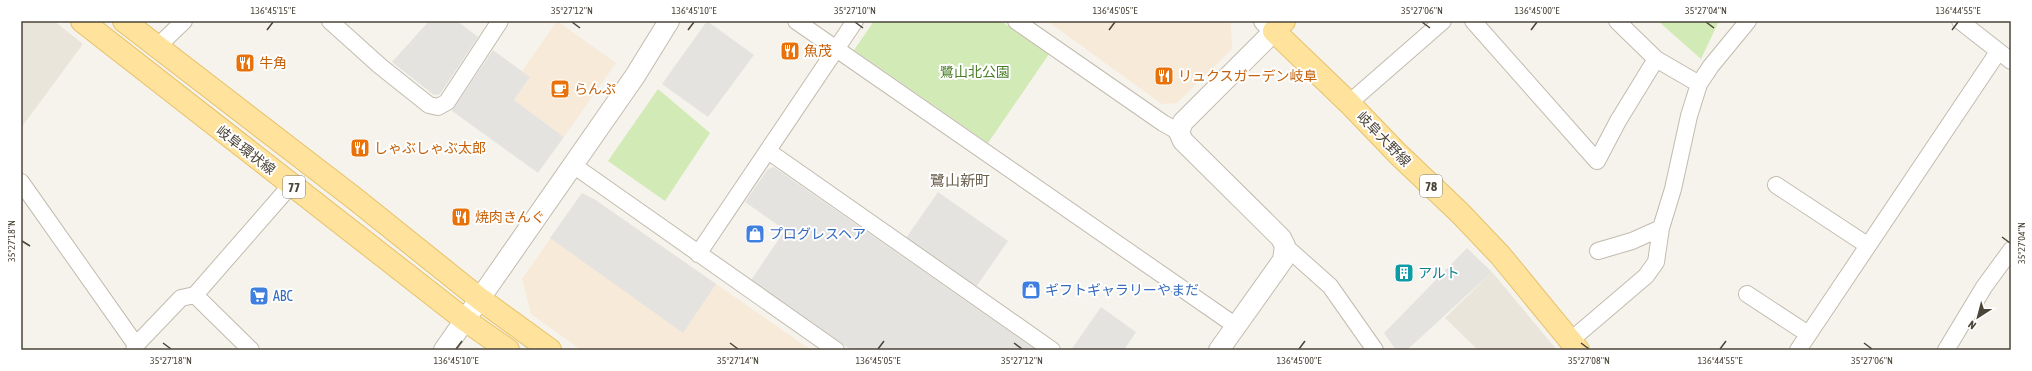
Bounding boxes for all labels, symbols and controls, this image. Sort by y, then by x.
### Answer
text: 136°45'15"E [251,5,296,16]
text: 35°27'12"N [551,5,593,16]
text: 136°45'10"E [672,5,717,16]
text: 35°27'10"N [834,5,876,16]
text: 136°45'05"E [1093,5,1138,16]
text: 35°27'06"N [1401,5,1443,16]
text: 136°45'00"E [1515,5,1560,16]
text: 35°27'04"N [1685,5,1727,16]
text: 136°44'55"E [1936,5,1981,16]
restaurant icon: 魚茂 [779,40,801,62]
place label: 魚茂 [804,43,832,59]
restaurant icon: 牛角 [234,52,256,74]
place label: 牛角 [259,55,287,71]
park label: 鷺山北公園 [940,64,1010,80]
restaurant icon: リュクスガーデン岐阜 [1153,65,1175,87]
place label: リュクスガーデン岐阜 [1178,68,1318,84]
cafe icon: らんぷ [549,78,571,100]
place label: らんぷ [574,81,616,97]
street label: 岐阜大野線 [1354,108,1414,170]
street label: 岐阜環状線 [213,122,279,178]
restaurant icon: しゃぶしゃぶ太郎 [349,137,371,159]
place label: しゃぶしゃぶ太郎 [374,140,486,156]
district label: 鷺山新町 [930,172,990,189]
road number: 78 [1420,175,1442,197]
road number: 77 [283,176,305,198]
restaurant icon: 焼肉きんぐ [450,206,472,228]
place label: 焼肉きんぐ [475,209,545,225]
text: 35°27'18"N [6,220,17,262]
text: 35°27'04"N [2016,222,2027,264]
shop icon: プログレスヘア [744,223,766,245]
place label: プログレスヘア [769,226,866,242]
building icon: アルト [1393,262,1415,284]
place label: アルト [1418,265,1460,281]
shop icon: ギフトギャラリーやまだ [1020,279,1042,301]
place label: ギフトギャラリーやまだ [1045,282,1199,298]
supermarket icon: ABC [248,285,270,307]
place label: ABC [273,288,293,304]
north arrow [1958,297,1998,337]
text: N [1966,318,1978,332]
text: 35°27'18"N [150,355,192,366]
text: 136°45'10"E [434,355,479,366]
text: 35°27'14"N [717,355,759,366]
text: 136°45'05"E [856,355,901,366]
text: 35°27'12"N [1001,355,1043,366]
text: 136°45'00"E [1277,355,1322,366]
text: 35°27'08"N [1568,355,1610,366]
text: 136°44'55"E [1698,355,1743,366]
text: 35°27'06"N [1851,355,1893,366]

